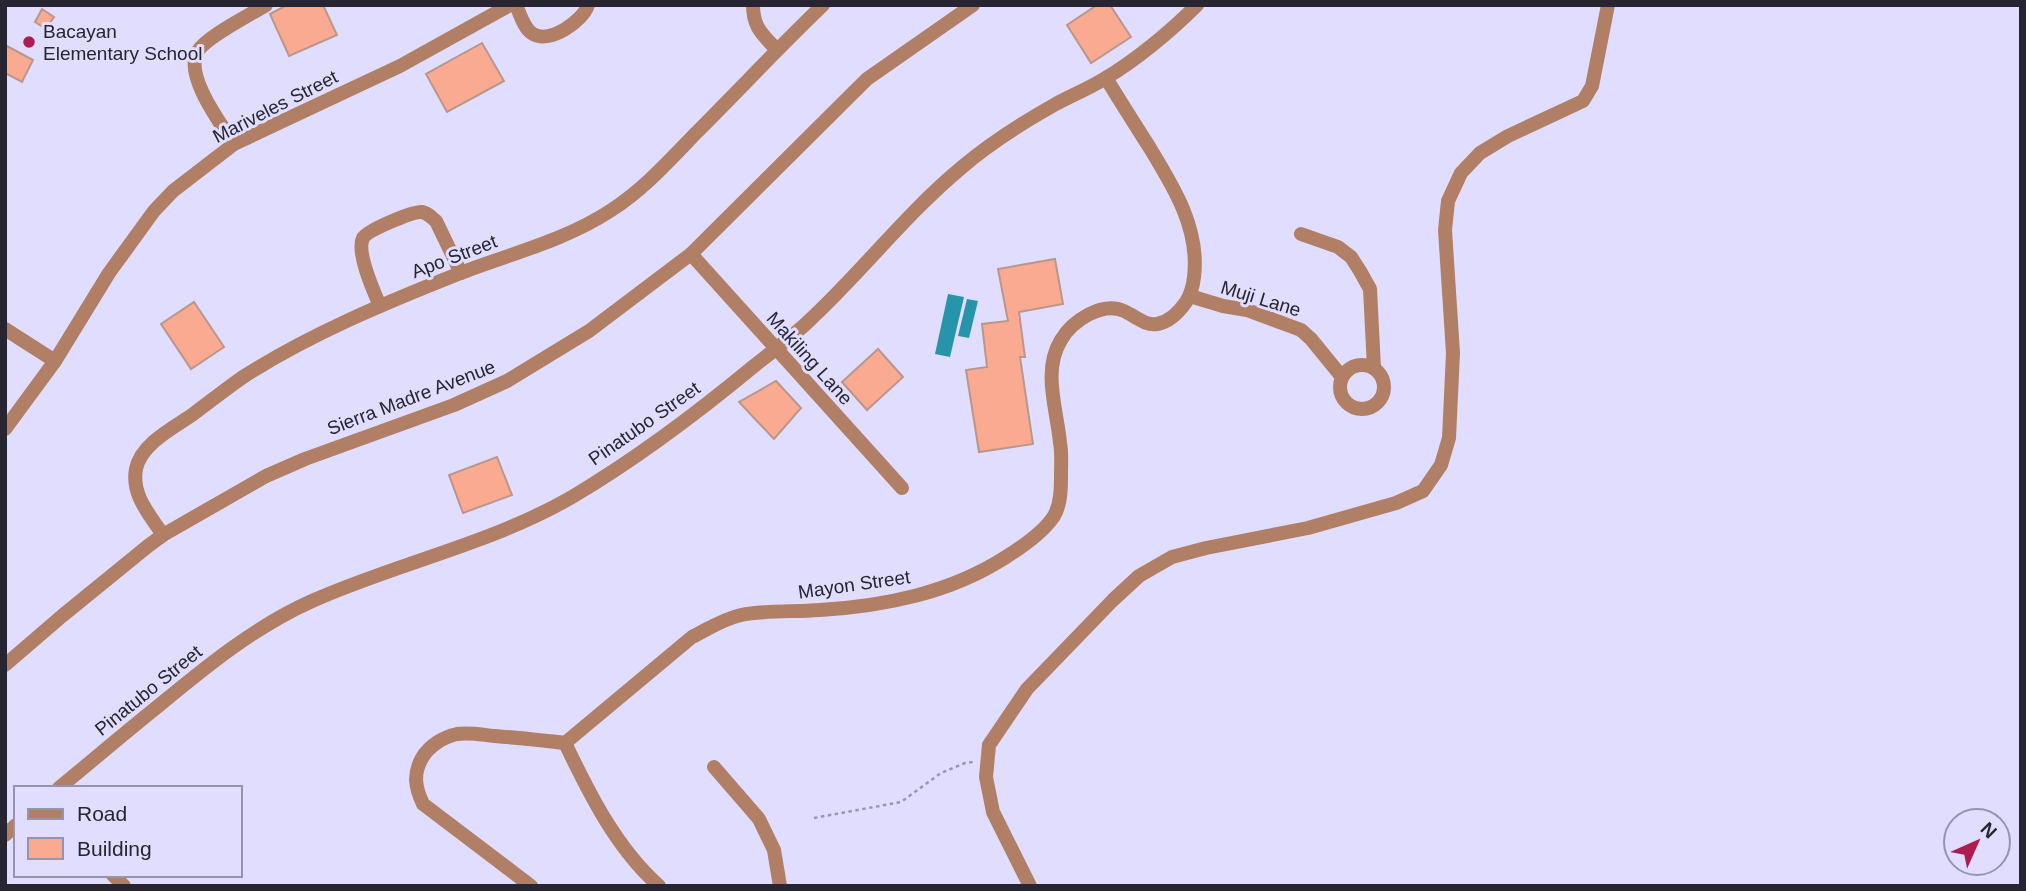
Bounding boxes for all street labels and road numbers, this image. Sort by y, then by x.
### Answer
street label: Mariveles Street [209,66,342,147]
street label: Apo Street [409,230,501,282]
street label: Muji Lane [1218,276,1303,321]
street label: Makiling Lane [763,308,857,409]
street label: Sierra Madre Avenue [324,356,498,439]
street label: Pinatubo Street [585,377,705,470]
street label: Mayon Street [797,566,912,603]
street label: Pinatubo Street [91,641,206,740]

